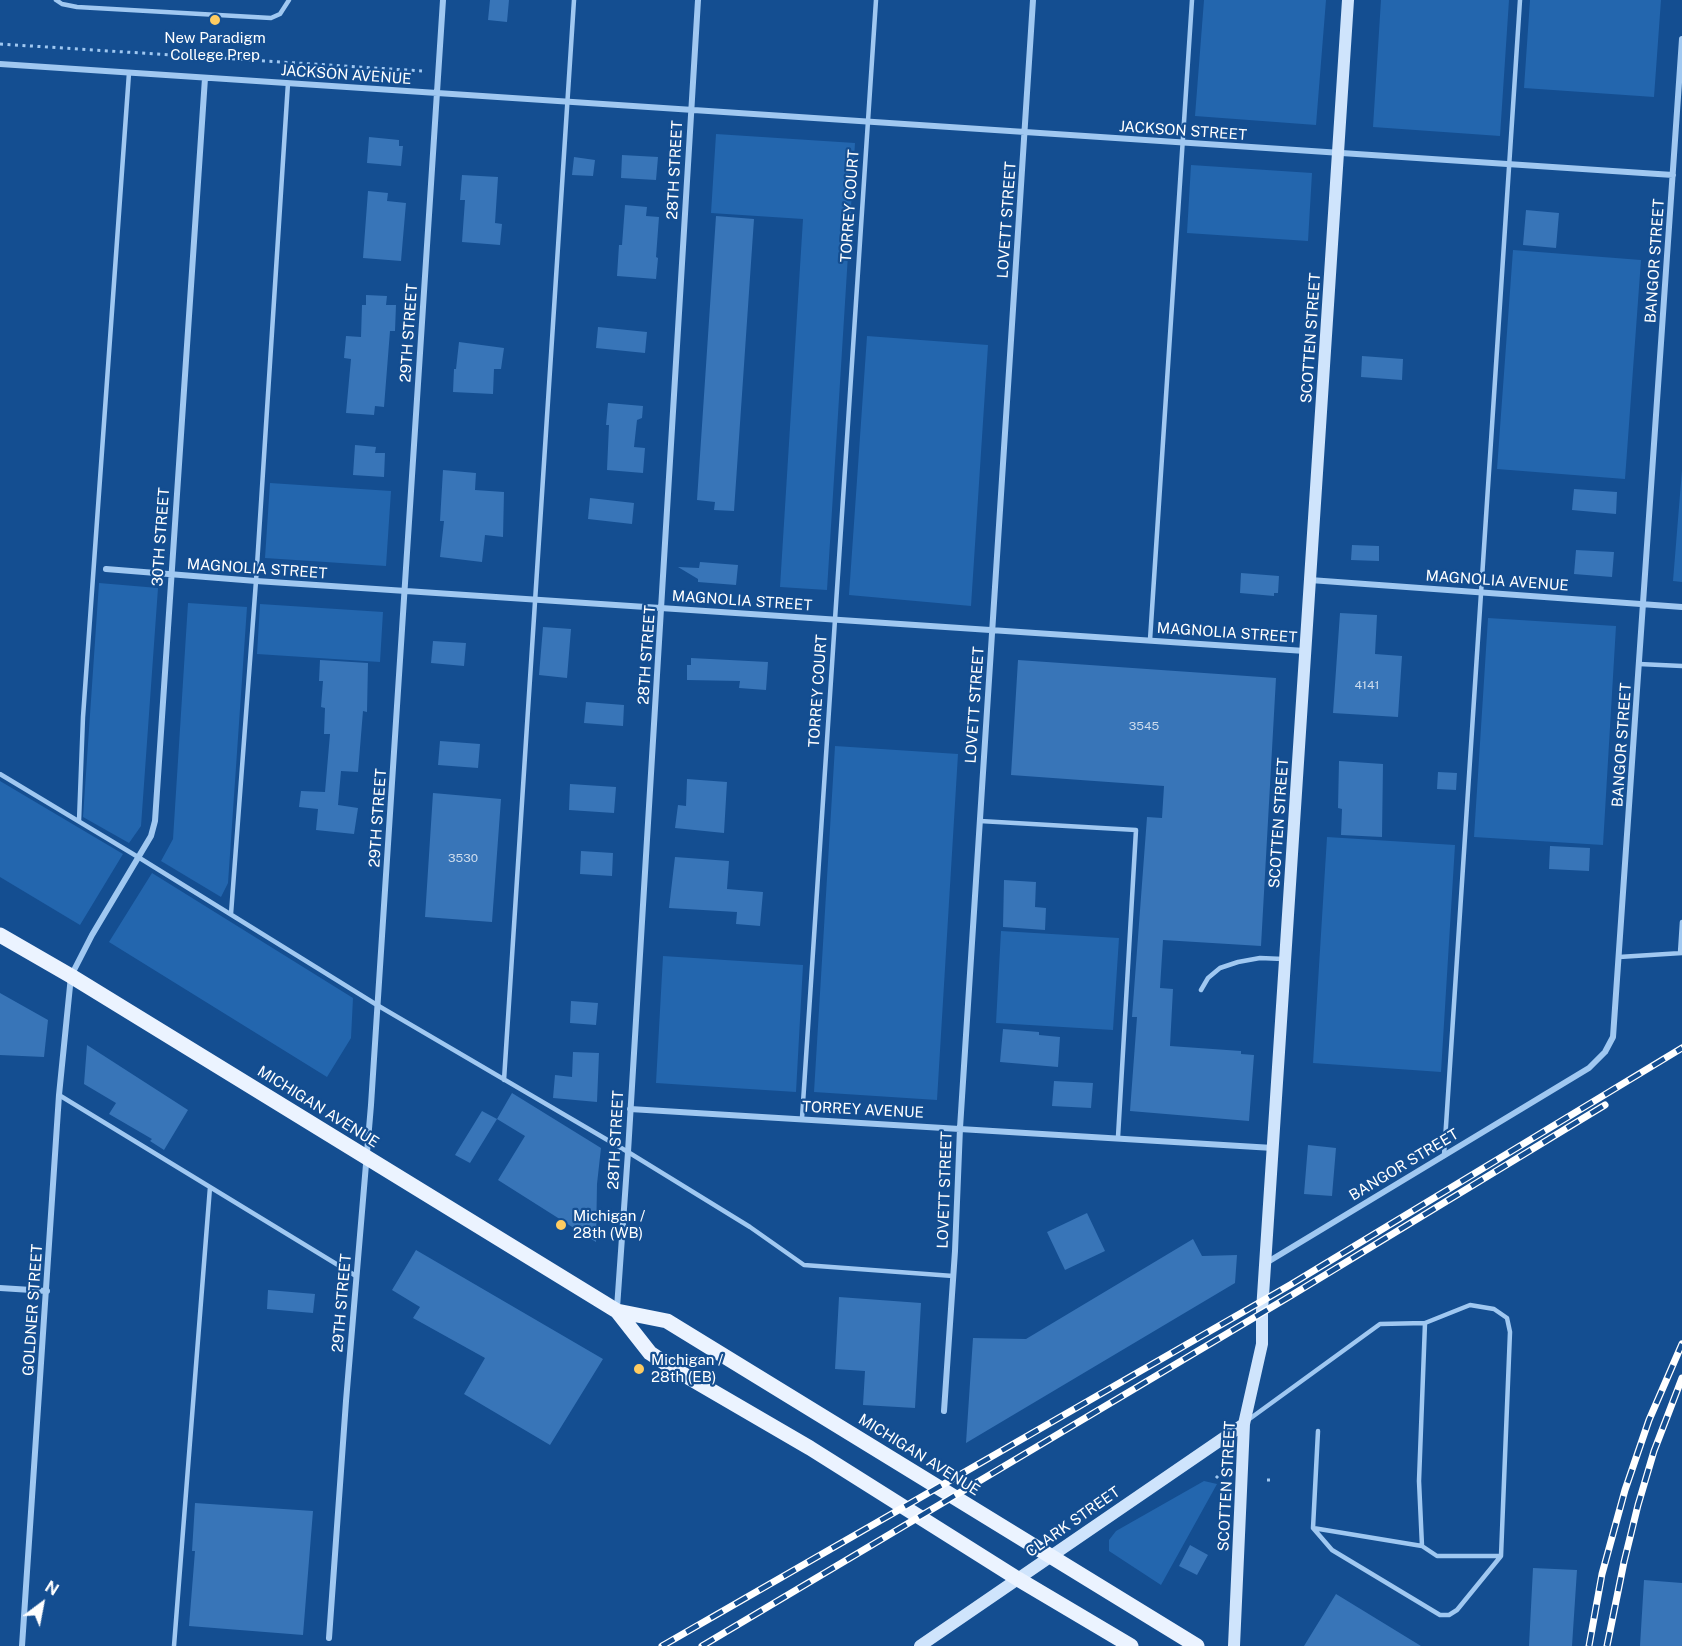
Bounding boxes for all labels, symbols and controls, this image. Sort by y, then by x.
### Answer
marker: New Paradigm College Prep [208,13,222,27]
place label: New Paradigm College Prep [164,29,266,64]
street label: JACKSON AVENUE [280,61,412,89]
street label: JACKSON STREET [1118,118,1248,144]
street label: 28TH STREET [663,120,687,220]
street label: TORREY COURT [837,149,863,263]
street label: LOVETT STREET [994,161,1020,279]
street label: BANGOR STREET [1642,198,1668,324]
street label: SCOTTEN STREET [1297,272,1325,404]
street label: 29TH STREET [397,283,421,383]
street label: 30TH STREET [149,487,173,587]
street label: MAGNOLIA STREET [186,555,328,583]
street label: MAGNOLIA AVENUE [1425,567,1569,595]
street label: MAGNOLIA STREET [671,587,813,615]
street label: 28TH STREET [635,605,659,705]
street label: MAGNOLIA STREET [1156,619,1298,647]
street label: TORREY COURT [805,634,831,748]
street label: LOVETT STREET [962,646,988,764]
house number: 4141 [1355,678,1379,692]
street label: BANGOR STREET [1609,682,1635,808]
house number: 3545 [1129,719,1159,733]
street label: SCOTTEN STREET [1265,757,1293,889]
street label: 29TH STREET [366,768,390,868]
house number: 3530 [448,851,478,865]
street label: MICHIGAN AVENUE [254,1062,382,1152]
street label: 28TH STREET [604,1090,628,1190]
street label: TORREY AVENUE [802,1098,924,1122]
street label: BANGOR STREET [1346,1125,1462,1205]
street label: LOVETT STREET [934,1131,956,1249]
place label: Michigan / 28th (WB) [573,1207,645,1242]
marker: Michigan / 28th (WB) [554,1218,568,1232]
street label: GOLDNER STREET [19,1243,47,1377]
street label: 29TH STREET [329,1253,355,1353]
place label: Michigan / 28th (EB) [651,1351,723,1386]
marker: Michigan / 28th (EB) [632,1362,646,1376]
street label: MICHIGAN AVENUE [855,1410,983,1500]
street label: SCOTTEN STREET [1215,1420,1239,1552]
street label: CLARK STREET [1023,1483,1123,1561]
north arrow [12,1574,72,1634]
text: N [41,1577,62,1600]

